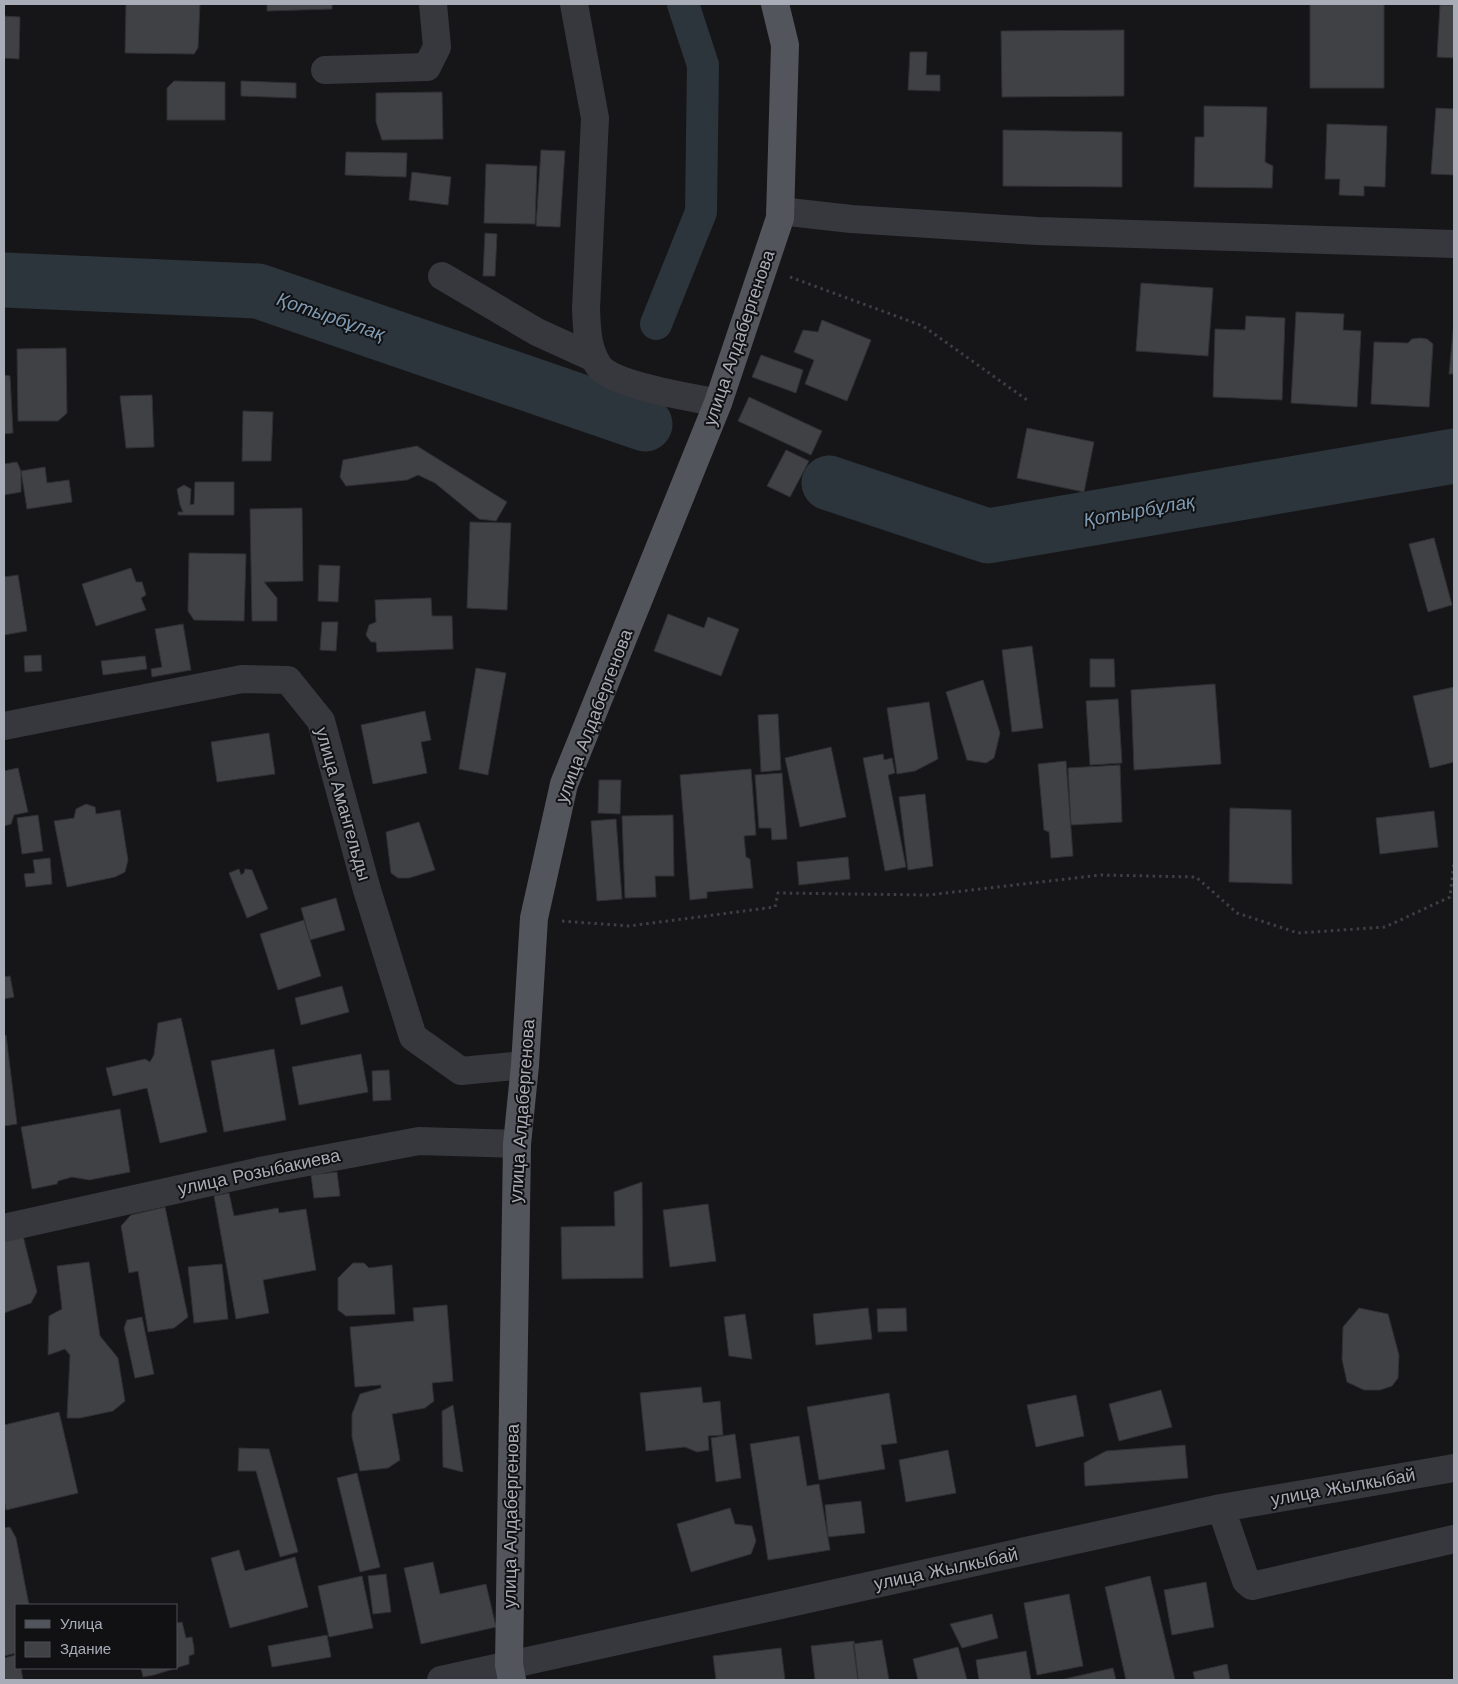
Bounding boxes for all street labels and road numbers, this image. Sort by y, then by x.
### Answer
street label: улица Алдабергенова [699,246,779,428]
street label: улица Алдабергенова [551,625,637,806]
street label: улица Амангельды [311,725,375,883]
street label: улица Алдабергенова [505,1017,538,1204]
street label: улица Розыбакиева [176,1144,343,1199]
street label: улица Алдабергенова [498,1423,523,1608]
street label: улица Жылкыбай [1269,1463,1417,1510]
street label: улица Жылкыбай [872,1543,1020,1594]

